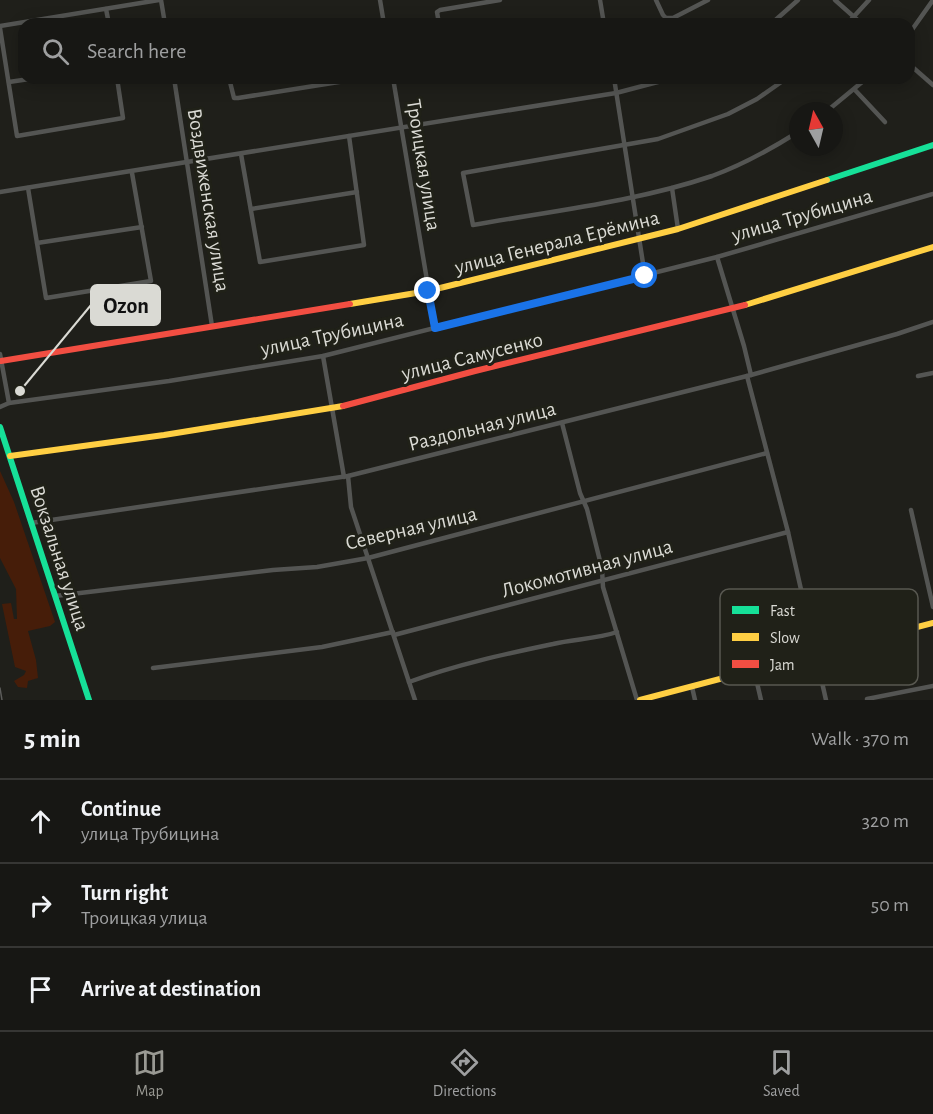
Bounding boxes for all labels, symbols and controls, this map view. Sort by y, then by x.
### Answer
search box [18,18,915,84]
icon: search [39,35,72,68]
text: Search here [87,40,186,62]
street label: Троицкая улица [403,98,444,233]
north arrow [789,102,843,156]
street label: Воздвиженская улица [184,107,233,294]
street label: улица Трубицина [728,185,875,246]
street label: улица Генерала Ерёмина [452,207,662,278]
route start [631,262,657,288]
route end [414,277,440,303]
callout: Ozon [91,285,160,325]
text: Ozon [103,295,149,317]
street label: улица Трубицина [258,309,406,360]
street label: улица Самусенко [398,329,545,384]
street label: Раздольная улица [406,398,558,455]
street label: Вокзальная улица [26,483,93,634]
street label: Северная улица [343,503,480,554]
street label: Локомотивная улица [499,535,675,601]
legend [720,589,918,685]
text: Fast [770,603,795,619]
text: Slow [770,630,800,646]
text: Jam [770,657,795,673]
text: 5 min [24,726,81,752]
text: Walk · 370 m [811,729,909,749]
text: Continue [81,798,161,820]
icon: ahead [24,805,57,838]
text: 320 m [862,811,909,831]
text: улица Трубицина [81,824,220,844]
text: Turn right [81,882,168,904]
icon: right [24,889,57,922]
text: 50 m [871,895,909,915]
text: Троицкая улица [81,908,208,928]
icon: arrive [24,973,57,1006]
text: Arrive at destination [81,978,261,1000]
tab: Map [133,1046,166,1101]
tab: Directions [433,1046,497,1101]
tab: Saved [763,1046,800,1101]

